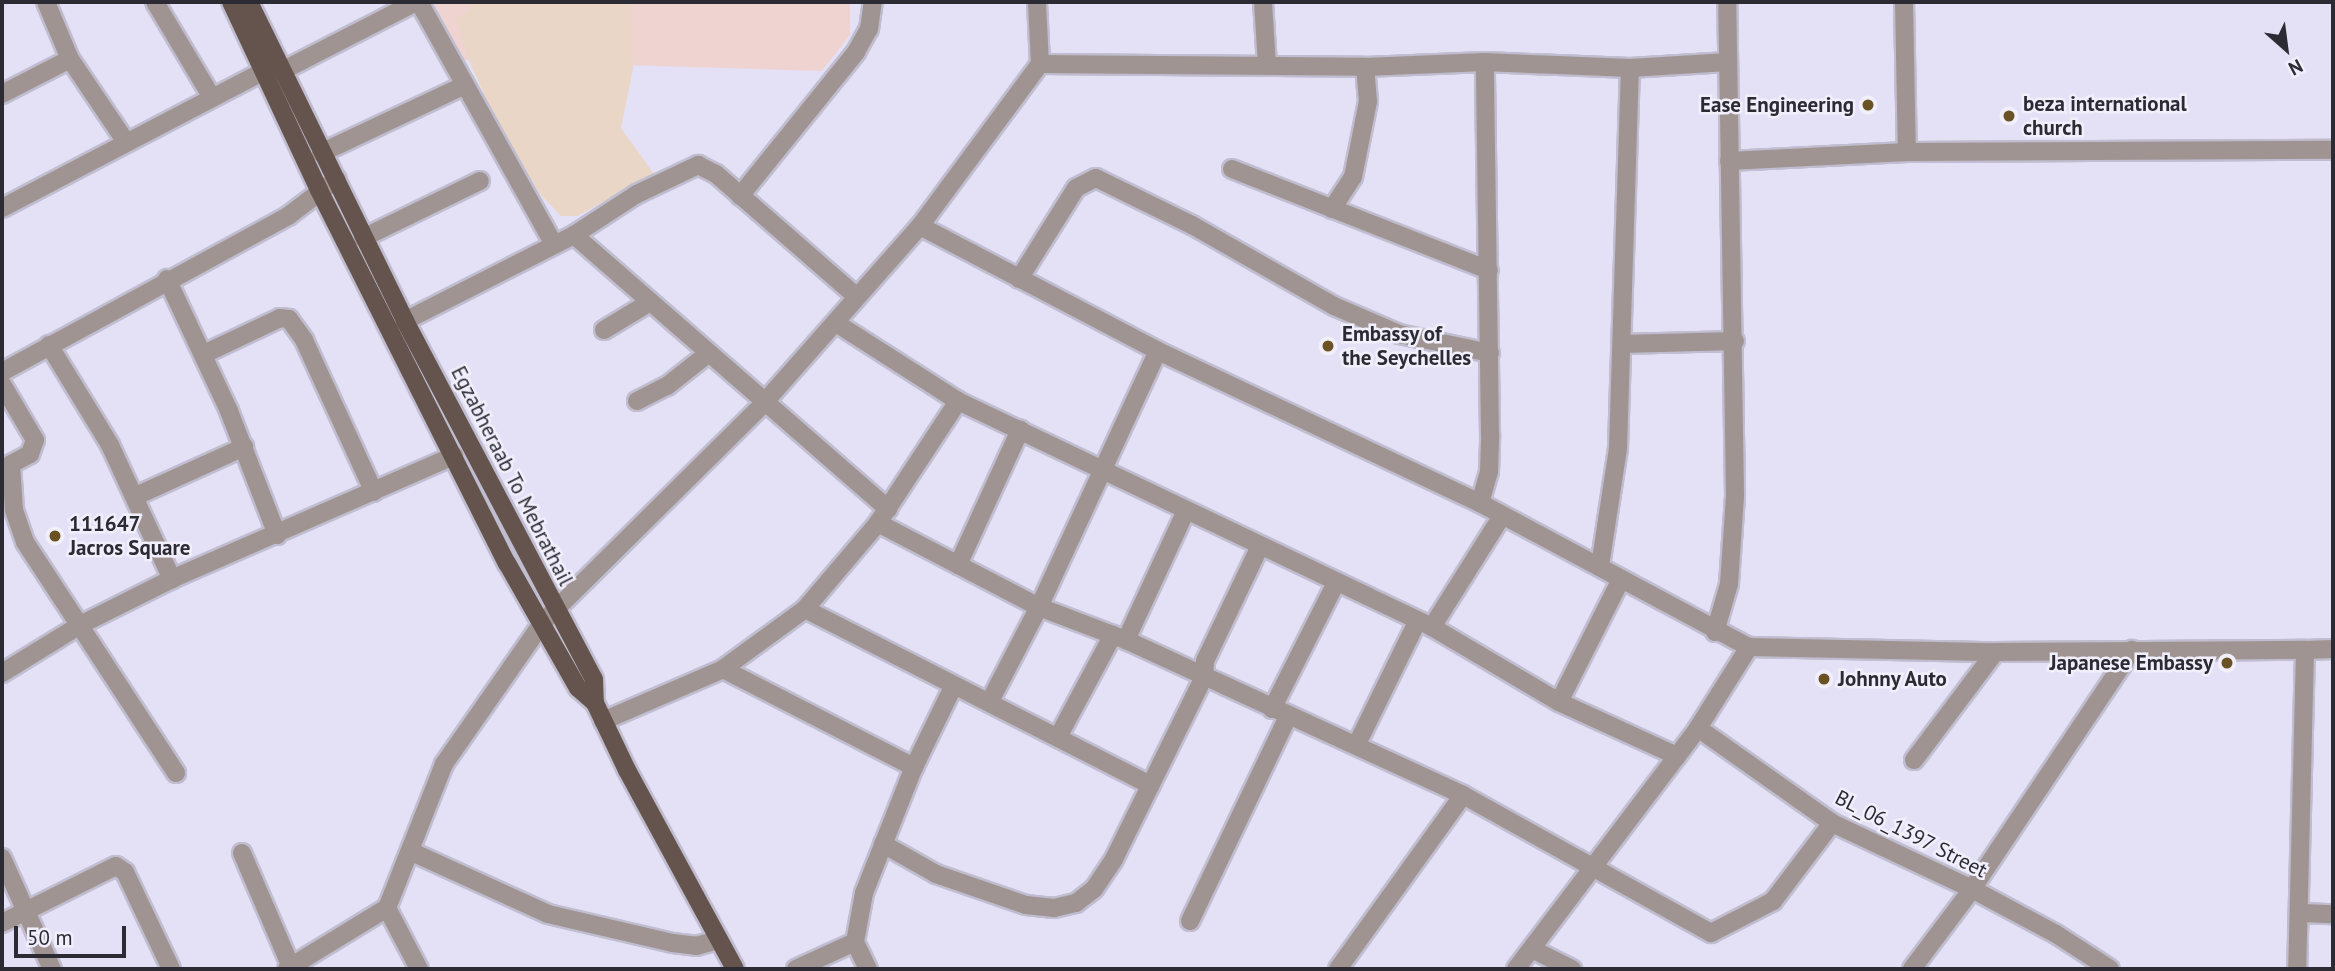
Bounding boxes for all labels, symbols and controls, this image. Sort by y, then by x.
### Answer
north arrow [2251,14,2321,84]
text: N [2285,54,2307,81]
place label: beza international church [2023,91,2187,141]
place label: Ease Engineering [1700,92,1854,118]
marker: Ease Engineering [1860,97,1876,113]
marker: beza international church [2001,108,2017,124]
place label: Embassy of the Seychelles [1342,321,1471,371]
marker: Embassy of the Seychelles [1320,338,1336,354]
street label: Egzabheraab To Mebrathail [445,362,579,590]
place label: 111647 Jacros Square [69,511,190,561]
marker: 111647 Jacros Square [47,528,63,544]
place label: Japanese Embassy [2050,650,2213,676]
marker: Japanese Embassy [2219,655,2235,671]
place label: Johnny Auto [1838,666,1948,692]
marker: Johnny Auto [1816,671,1832,687]
street label: BL_06_1397 Street [1830,785,1992,883]
scale bar [18,912,130,956]
text: 50 m [27,924,73,951]

